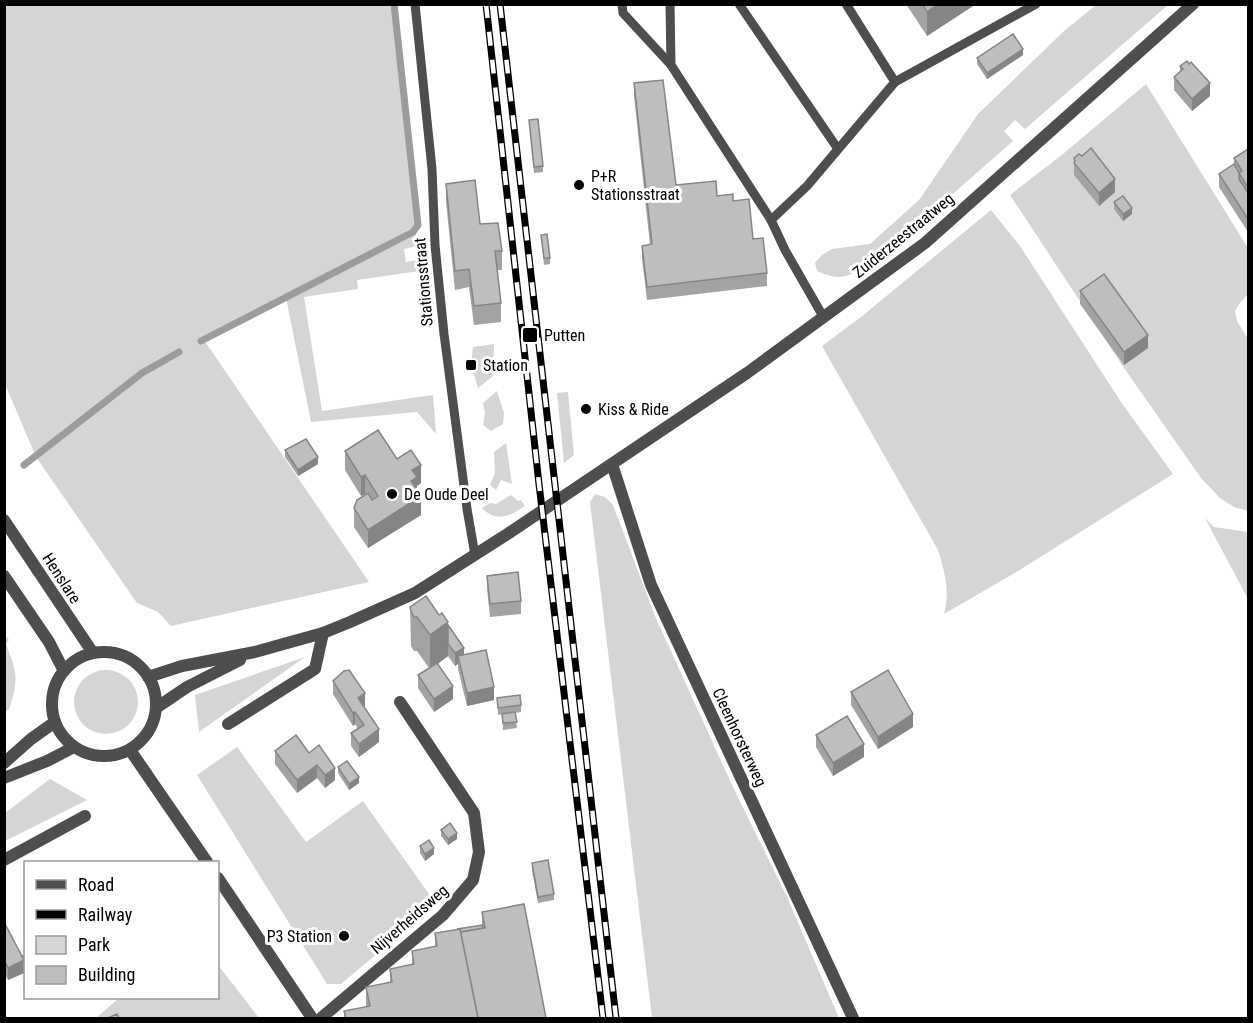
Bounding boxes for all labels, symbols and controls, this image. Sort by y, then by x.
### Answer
place label: P+R Stationsstraat [591,167,680,204]
marker: P+R Stationsstraat [572,178,586,192]
street label: Zuiderzeestraatweg [849,189,958,282]
street label: Stationsstraat [410,237,437,327]
marker: Putten [521,326,539,344]
place label: Putten [544,326,585,345]
place label: Station [483,356,528,375]
marker: Station [464,358,478,372]
place label: Kiss & Ride [598,400,669,419]
marker: Kiss & Ride [579,402,593,416]
place label: De Oude Deel [404,485,489,504]
marker: De Oude Deel [385,487,399,501]
street label: Henslare [38,550,85,607]
street label: Cleenhorsterweg [708,685,771,789]
legend [24,861,219,999]
text: Road [78,874,114,895]
street label: Nijverheidsweg [367,881,452,958]
text: Railway [78,904,133,925]
place label: P3 Station [267,927,332,946]
marker: P3 Station [337,929,351,943]
text: Park [78,934,110,955]
text: Building [78,964,135,985]

